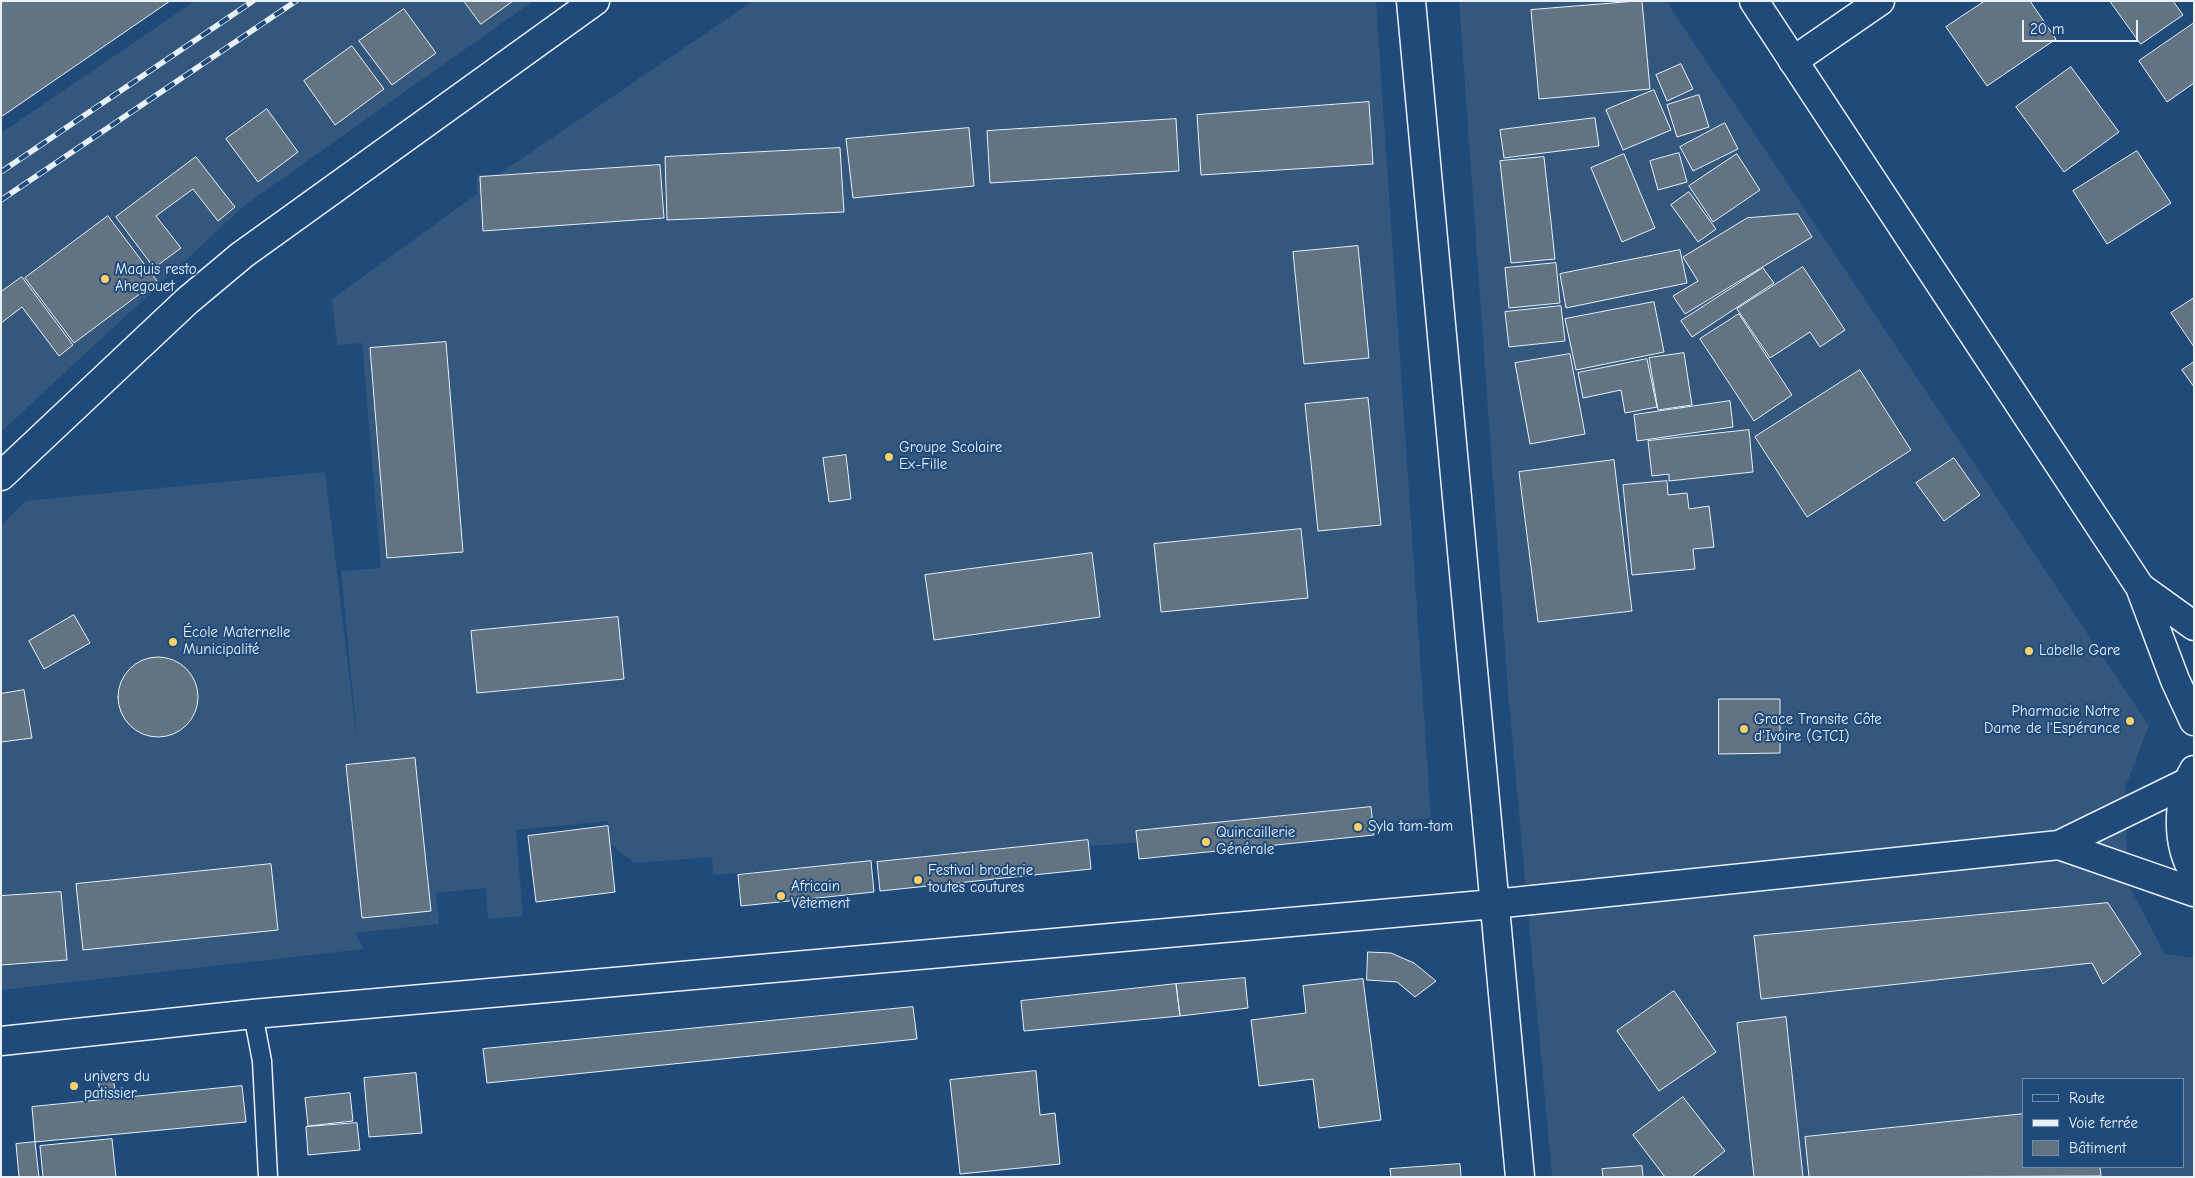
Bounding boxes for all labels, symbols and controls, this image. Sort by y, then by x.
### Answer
scale bar [2025,10,2141,42]
text: 20 m [2030,20,2064,38]
place label: Maquis resto Ahegouet [115,261,197,296]
marker: Maquis resto Ahegouet [99,273,111,285]
place label: Groupe Scolaire Ex-Fille [899,439,1003,474]
marker: Groupe Scolaire Ex-Fille [883,451,895,463]
place label: École Maternelle Municipalité [183,624,291,659]
marker: École Maternelle Municipalité [167,636,179,648]
place label: Labelle Gare [2039,642,2120,660]
marker: Labelle Gare [2023,645,2035,657]
place label: Pharmacie Notre Dame de l'Espérance [1984,703,2120,738]
place label: Grace Transite Côte d'Ivoire (GTCI) [1754,711,1882,746]
marker: Pharmacie Notre Dame de l'Espérance [2124,715,2136,727]
marker: Grace Transite Côte d'Ivoire (GTCI) [1738,723,1750,735]
place label: Syla tam-tam [1368,818,1453,836]
marker: Syla tam-tam [1352,821,1364,833]
place label: Quincaillerie Générale [1216,824,1295,859]
marker: Quincaillerie Générale [1200,836,1212,848]
place label: Festival broderie toutes coutures [928,862,1033,897]
marker: Festival broderie toutes coutures [912,874,924,886]
place label: Africain Vêtement [791,878,850,913]
marker: Africain Vêtement [775,890,787,902]
place label: univers du patissier [84,1068,150,1103]
legend [2022,1078,2185,1168]
marker: univers du patissier [68,1080,80,1092]
text: Route [2069,1089,2105,1107]
text: Voie ferrée [2069,1114,2138,1132]
text: Bâtiment [2069,1139,2126,1157]

